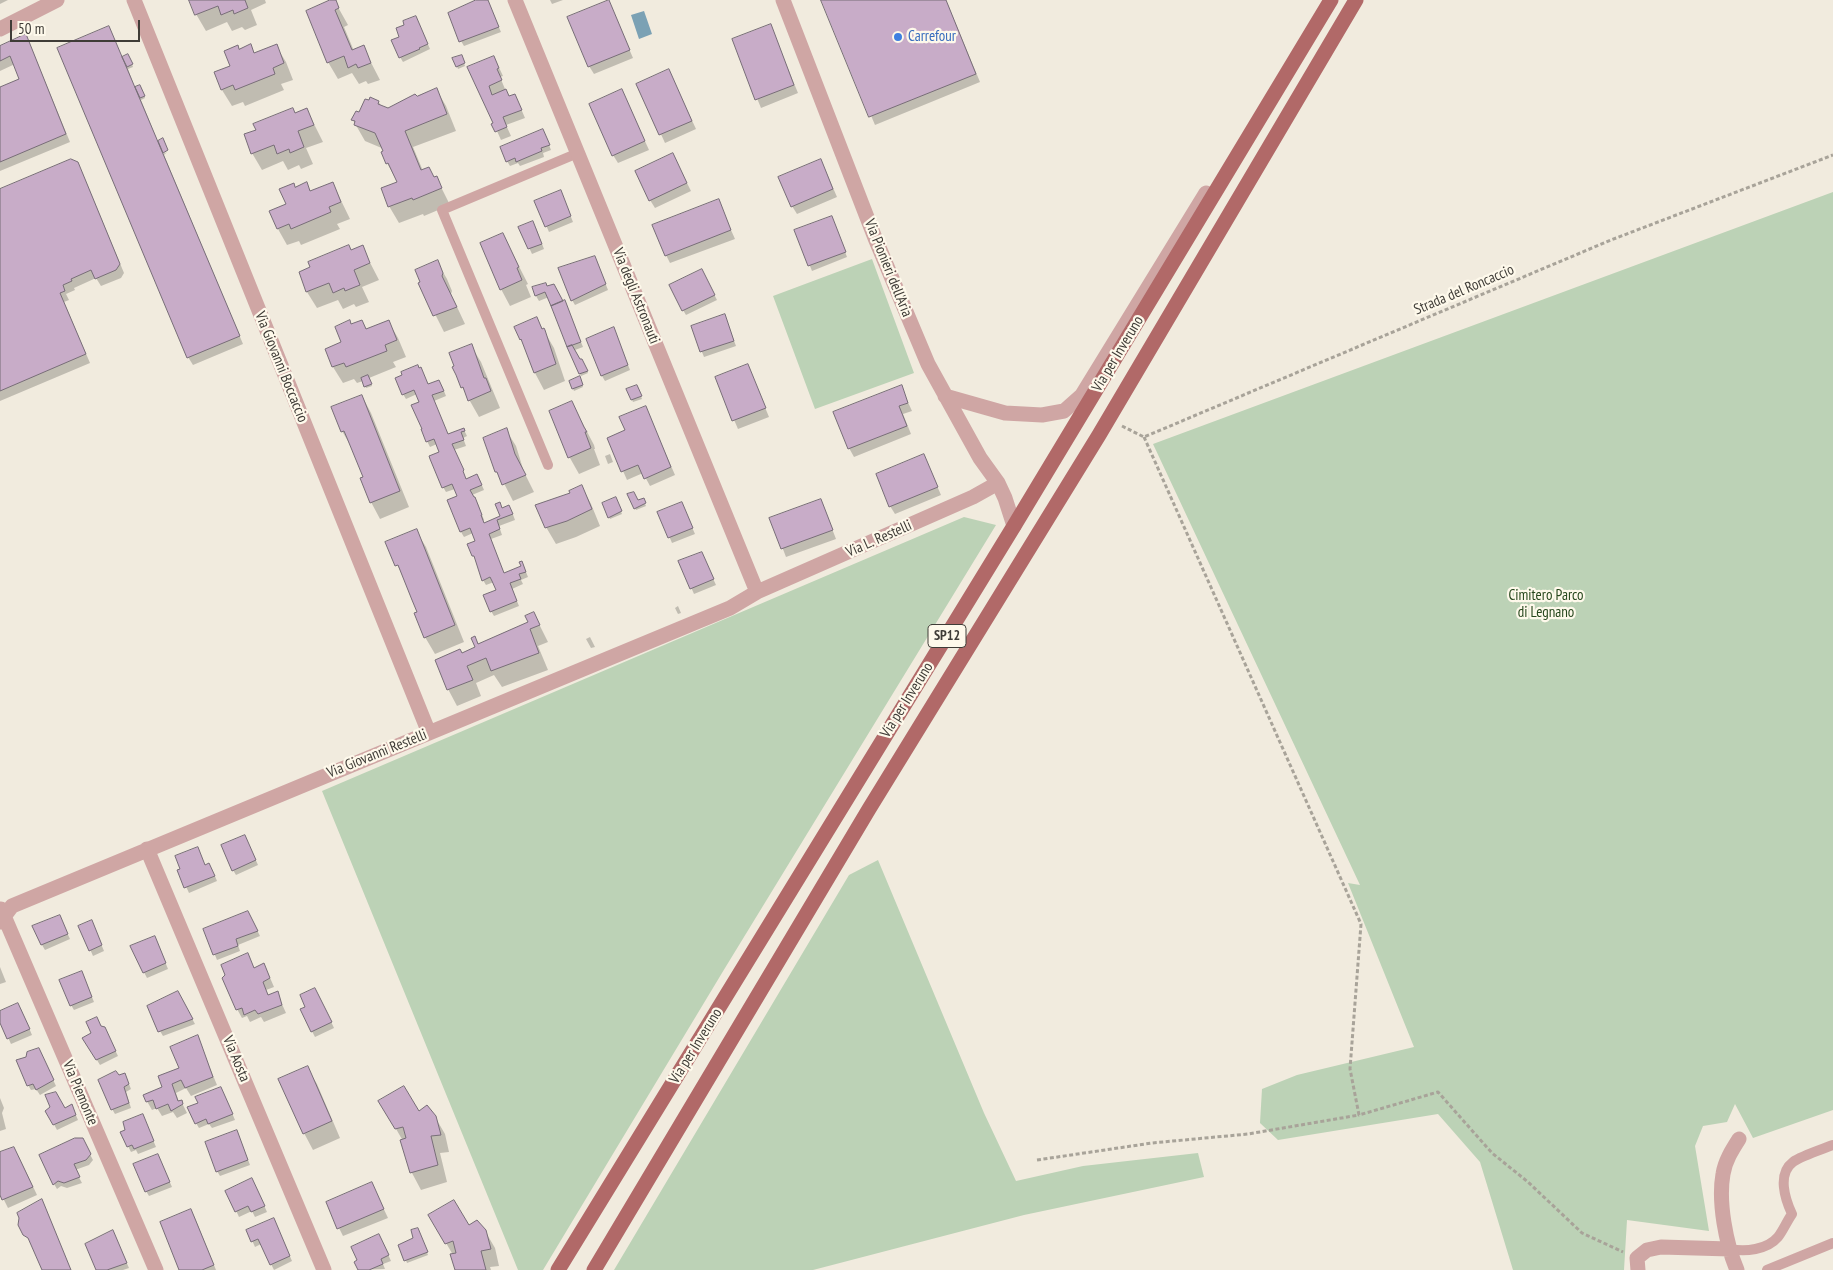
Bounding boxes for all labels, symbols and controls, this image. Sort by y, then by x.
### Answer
scale bar [12,10,142,42]
text: 50 m [18,19,44,38]
place label: Carrefour [908,28,956,46]
marker: Carrefour [892,31,904,43]
street label: Via Pionieri dell'Aria [860,216,916,320]
street label: Via degli Astronauti [609,245,663,347]
street label: Strada del Roncaccio [1411,261,1517,319]
street label: Via Giovanni Boccaccio [251,309,311,425]
street label: Via per Inveruno [1088,313,1148,395]
street label: Via L. Restelli [843,517,915,561]
park label: Cimitero Parco di Legnano [1508,587,1584,622]
road number: SP12 [928,624,966,648]
street label: Via per Inveruno [877,659,937,741]
street label: Via Giovanni Restelli [324,726,430,782]
street label: Via per Inveruno [666,1005,726,1087]
street label: Via Aosta [218,1033,254,1085]
street label: Via Piemonte [58,1058,102,1128]

